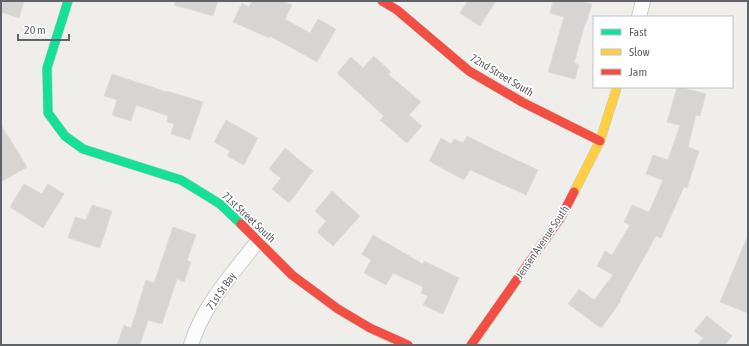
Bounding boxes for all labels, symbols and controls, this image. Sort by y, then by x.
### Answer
scale bar [18,16,69,42]
legend [593,16,733,88]
text: 20 m [24,23,46,37]
text: Fast [629,25,647,39]
text: Slow [629,45,650,59]
street label: 72nd Street South [468,51,536,99]
text: Jam [629,65,647,79]
street label: 71st Street South [220,189,278,245]
street label: Jensen Avenue South [513,203,571,281]
street label: 71st St Bay [204,270,239,312]

